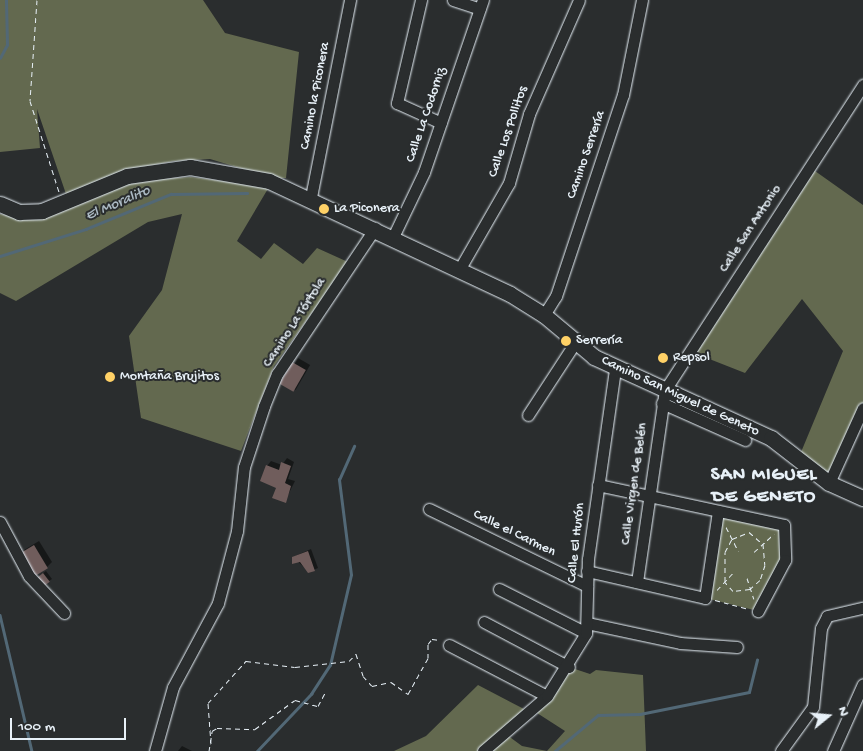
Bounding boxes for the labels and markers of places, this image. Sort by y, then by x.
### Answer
place label: La Piconera [334,201,400,217]
marker: La Piconera [318,203,330,215]
place label: Serrería [576,333,623,349]
marker: Serrería [560,335,572,347]
place label: Repsol [673,350,710,366]
marker: Repsol [657,352,669,364]
place label: Montaña Brujitos [120,369,219,385]
marker: Montaña Brujitos [104,371,116,383]

